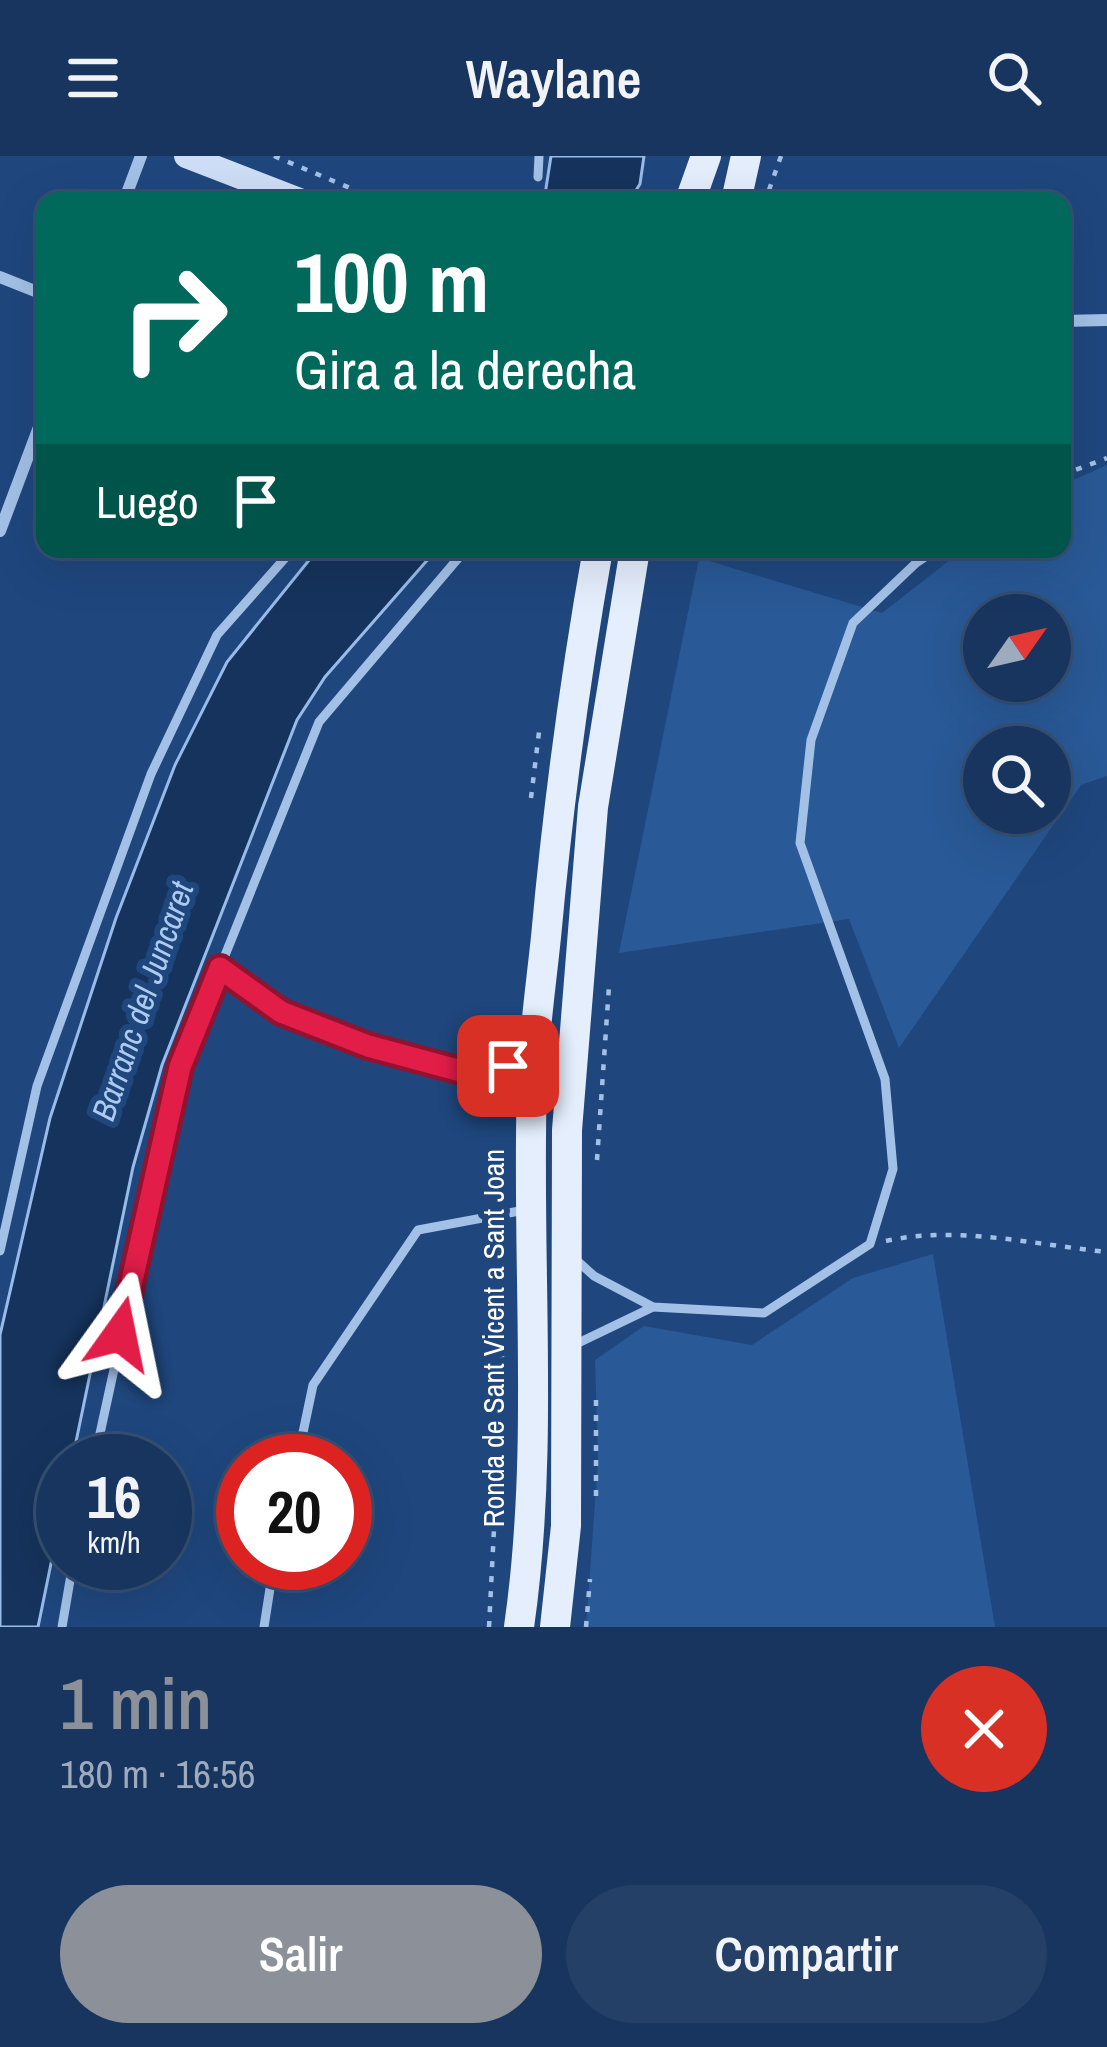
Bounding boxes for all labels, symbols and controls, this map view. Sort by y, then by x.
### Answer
text: Waylane [466,42,641,115]
icon: menu [60,45,126,111]
icon: search [981,45,1047,111]
text: 100 m [294,225,489,338]
icon: right [96,240,252,396]
text: Gira a la derecha [294,333,636,406]
icon: arrive [223,468,289,534]
text: Luego [96,471,199,532]
north arrow [963,594,1071,702]
map controls [963,594,1071,834]
button: search [963,726,1071,834]
water label: Barranc del Juncaret [81,874,204,1126]
pin [457,1015,559,1117]
icon: arrive [475,1033,541,1099]
street label: Ronda de Sant Vicent a Sant Joan [473,1149,513,1527]
position arrow [57,1271,183,1397]
speed limit sign: 20 [216,1434,372,1590]
text: 16 [87,1456,141,1537]
text: km/h [87,1522,141,1562]
text: 1 min [60,1654,212,1751]
button: close [921,1666,1047,1792]
text: 180 m · 16:56 [60,1748,256,1800]
button: Salir [60,1885,542,2023]
button: Compartir [566,1885,1047,2023]

